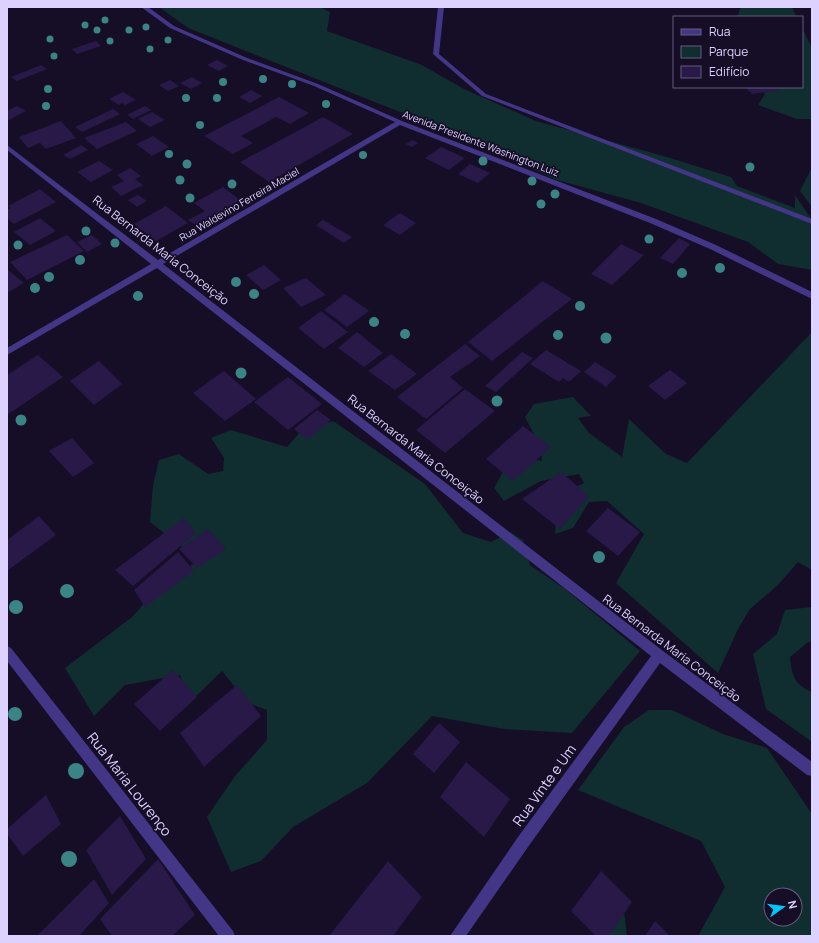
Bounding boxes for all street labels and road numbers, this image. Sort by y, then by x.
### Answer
street label: Avenida Presidente Washington Luiz [401,107,561,179]
street label: Rua Waldevino Ferreira Maciel [177,164,301,244]
street label: Rua Bernarda Maria Conceição [89,191,233,309]
street label: Rua Bernarda Maria Conceição [344,390,488,508]
street label: Rua Bernarda Maria Conceição [599,590,745,706]
street label: Rua Maria Lourenço [83,728,177,840]
street label: Rua Vinte e Um [508,740,580,830]

